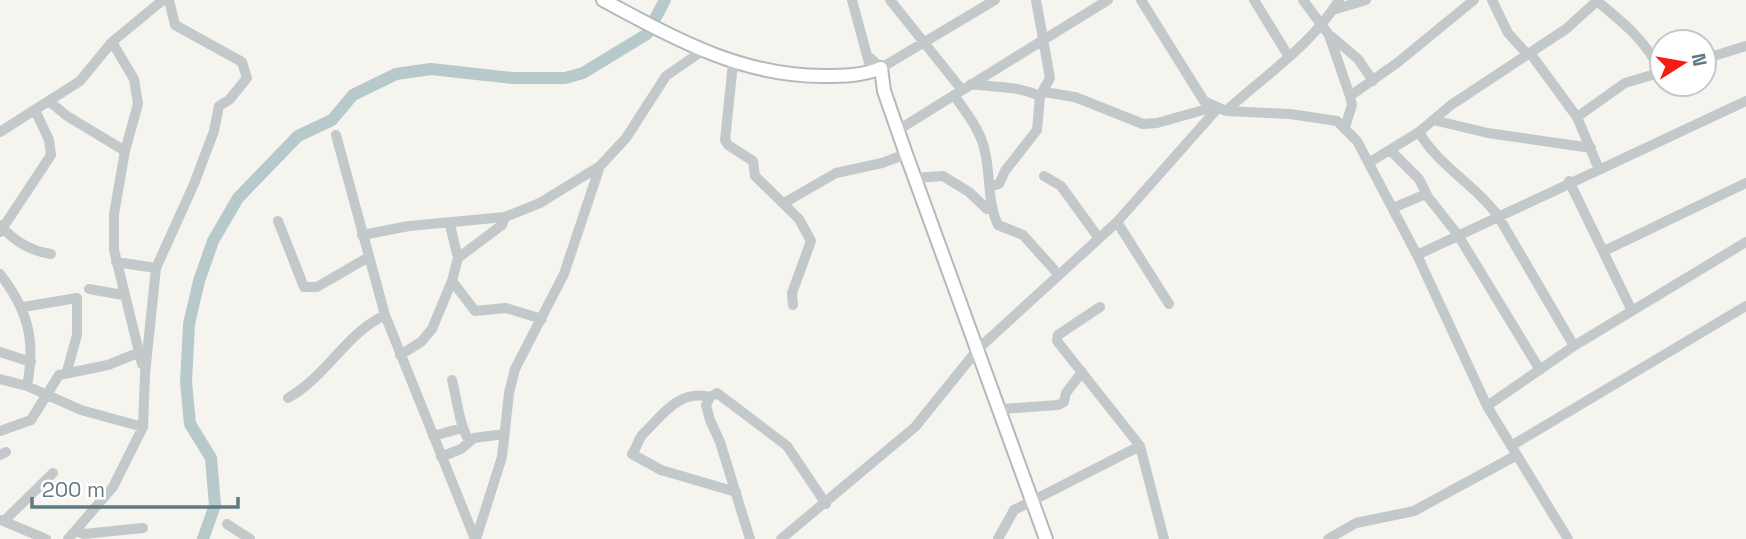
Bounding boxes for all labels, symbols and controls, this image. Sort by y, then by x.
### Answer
north arrow [1648,28,1718,98]
text: N [1686,51,1713,68]
scale bar [32,466,238,510]
text: 200 m [42,476,105,503]

